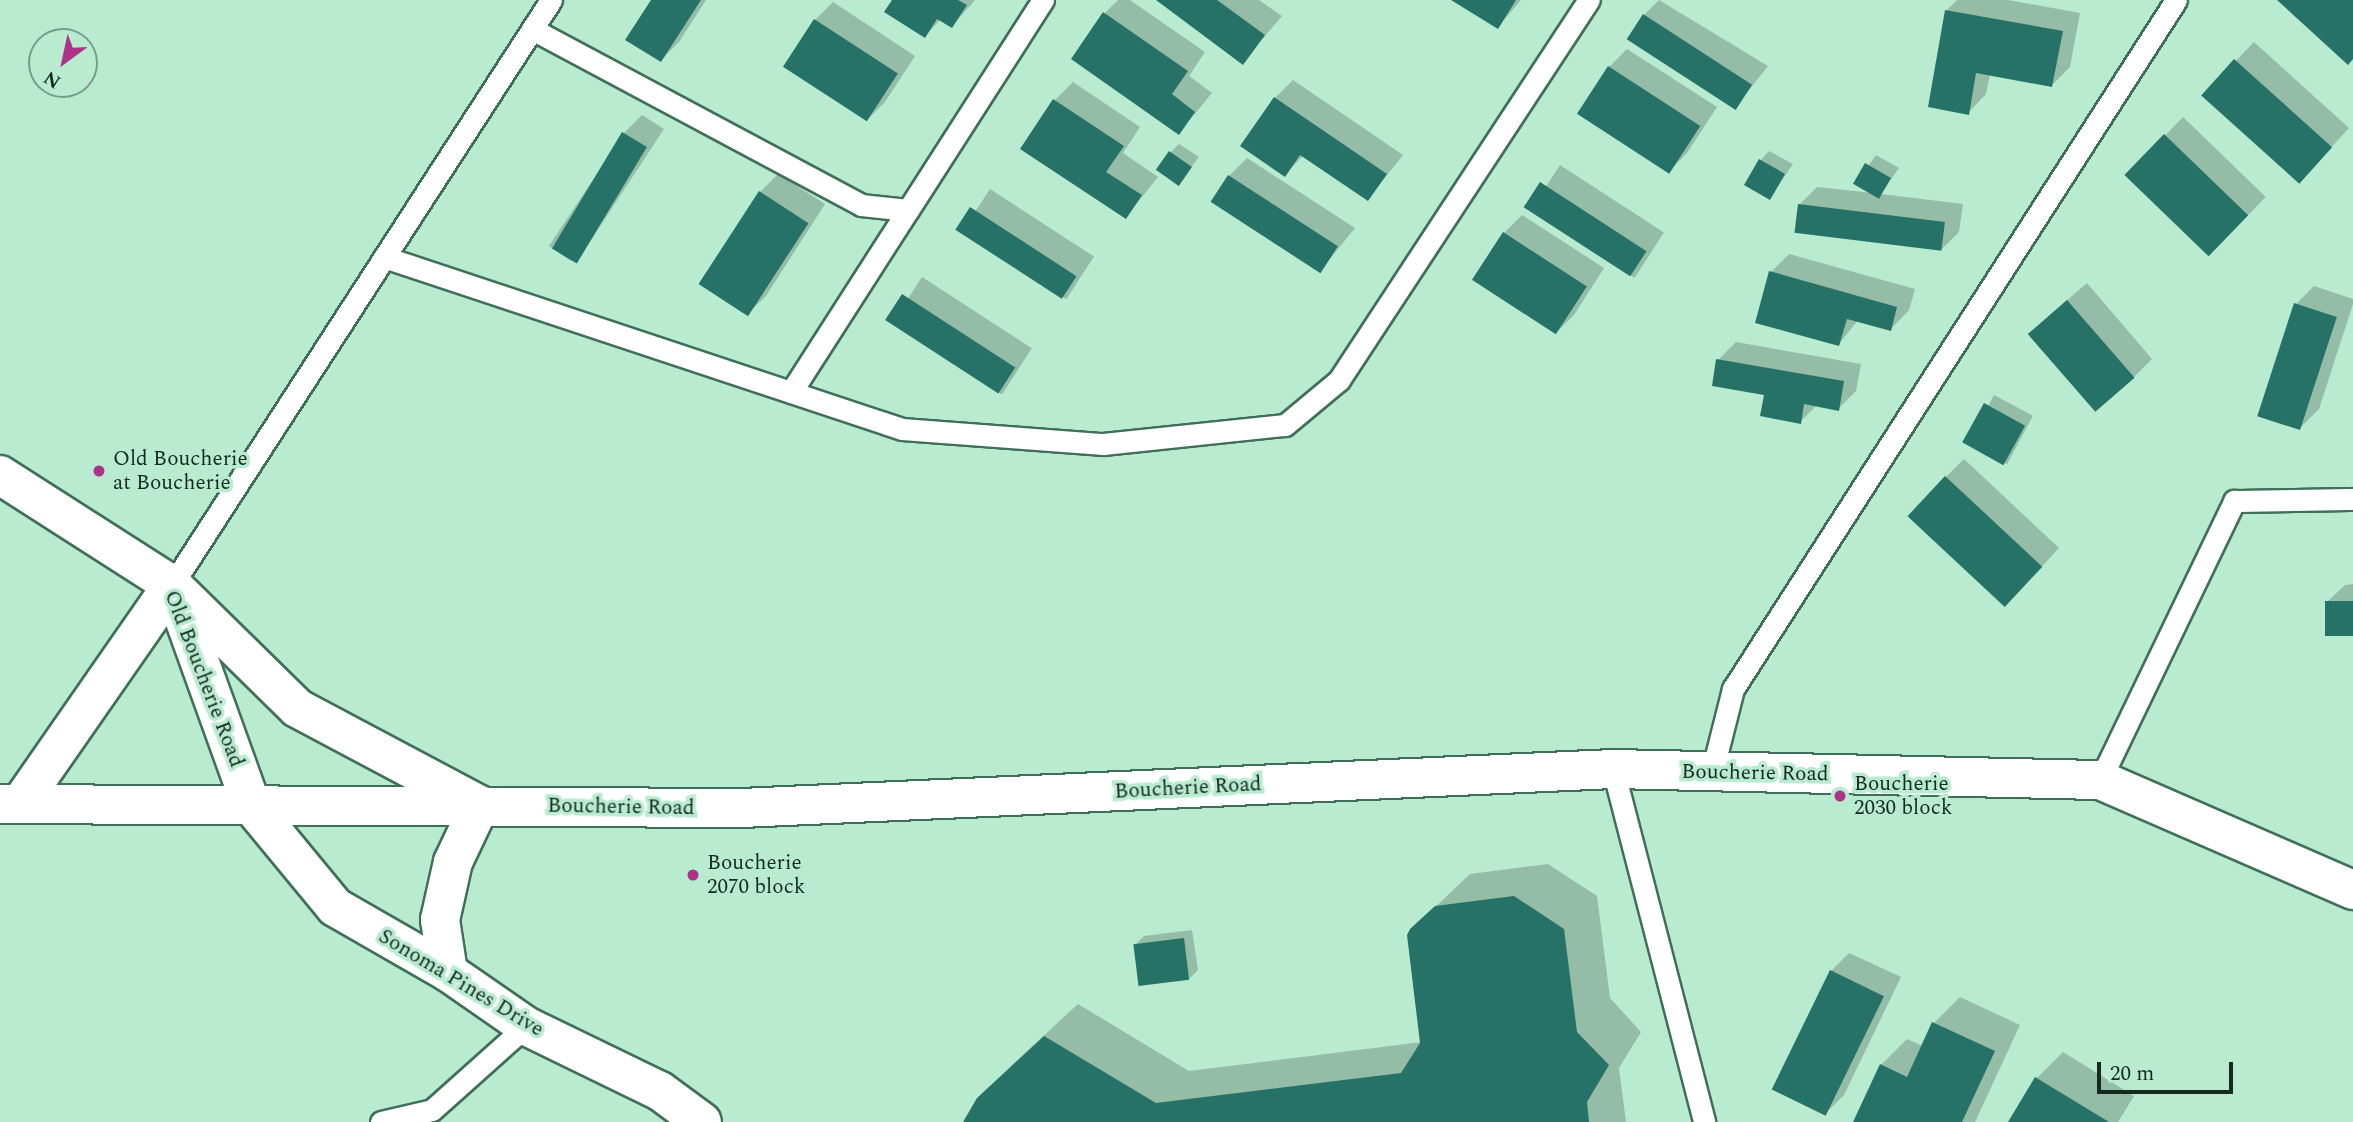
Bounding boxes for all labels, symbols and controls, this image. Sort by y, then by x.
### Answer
north arrow [28,28,98,98]
text: N [38,63,67,96]
place label: Old Boucherie at Boucherie [113,446,248,496]
marker: Old Boucherie at Boucherie [91,463,107,479]
street label: Old Boucherie Road [159,587,249,771]
street label: Boucherie Road [1681,759,1829,787]
place label: Boucherie 2030 block [1854,771,1952,821]
street label: Boucherie Road [1114,772,1262,804]
marker: Boucherie 2030 block [1832,788,1848,804]
street label: Boucherie Road [547,793,695,821]
place label: Boucherie 2070 block [707,850,805,900]
marker: Boucherie 2070 block [685,867,701,883]
street label: Sonoma Pines Drive [374,924,548,1042]
scale bar [2101,1048,2238,1092]
text: 20 m [2110,1058,2154,1090]

